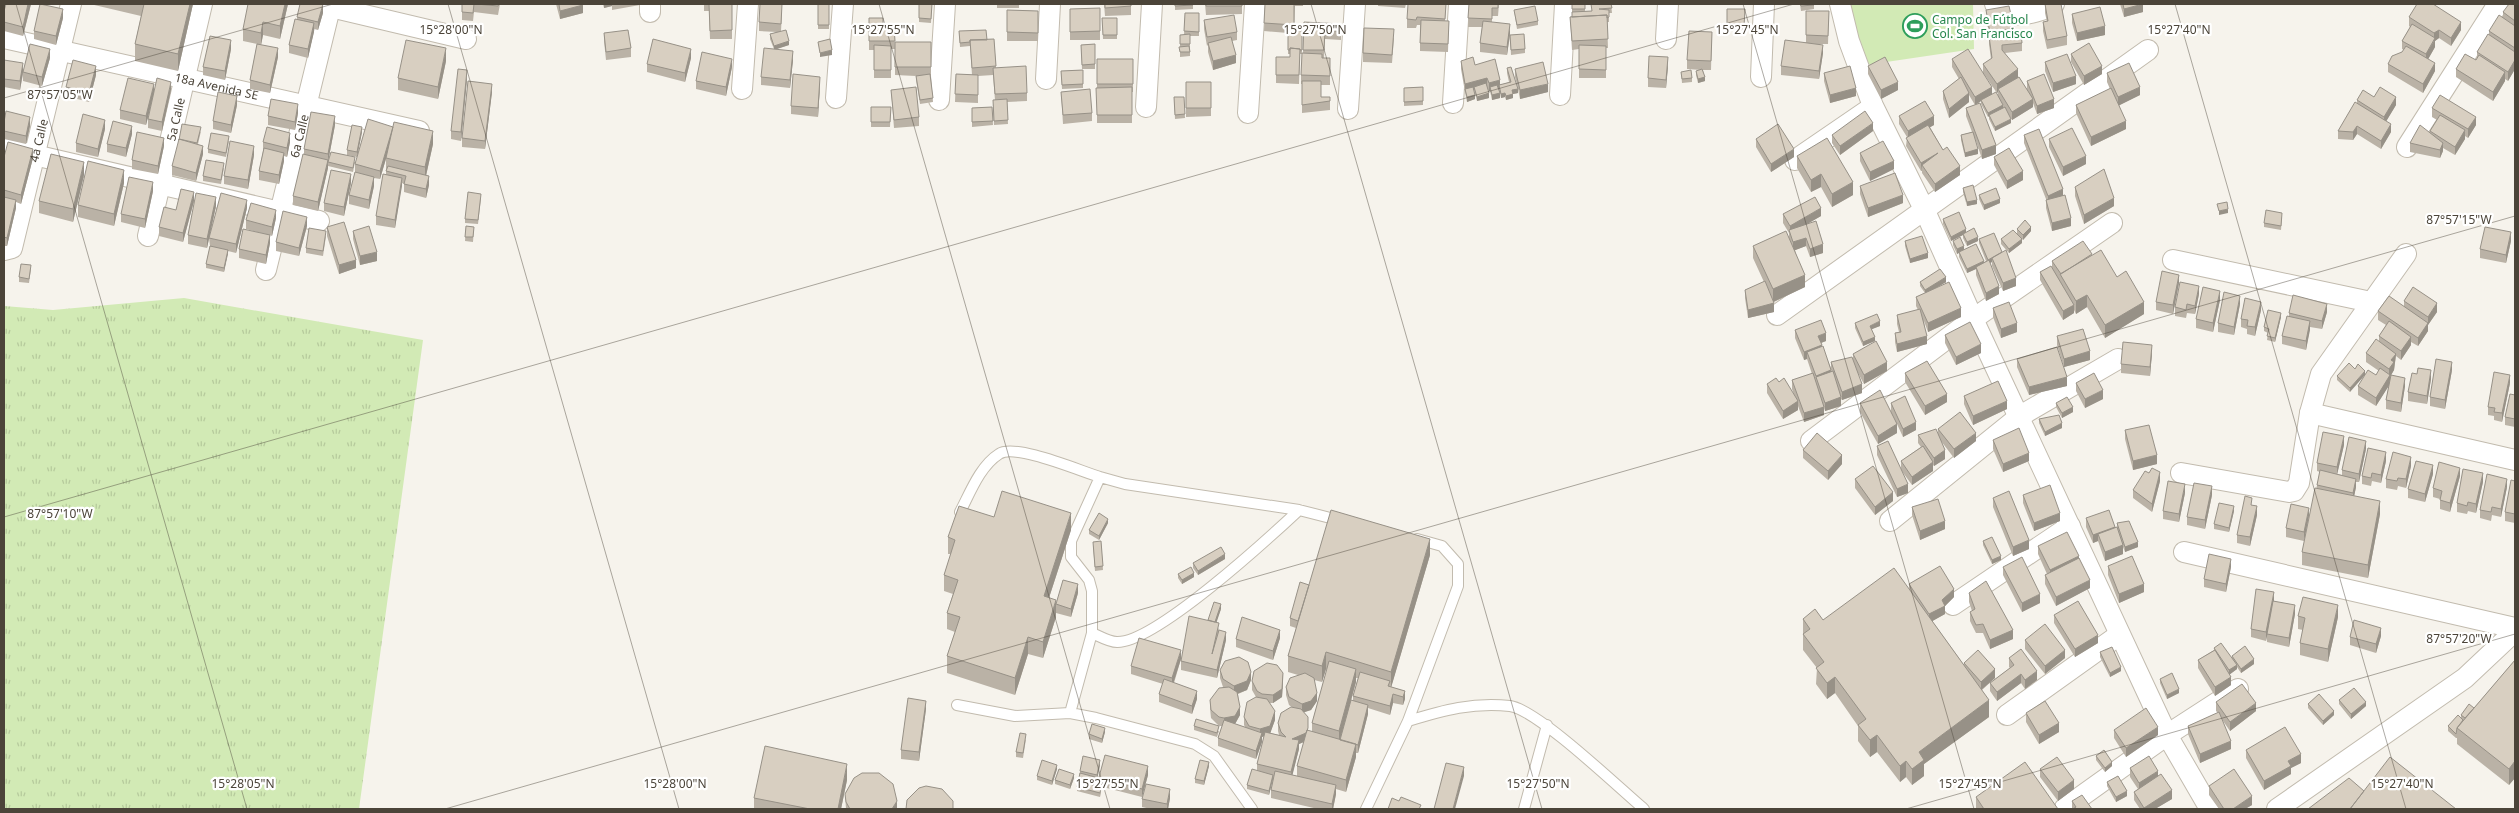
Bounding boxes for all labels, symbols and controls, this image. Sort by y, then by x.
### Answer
place label: Campo de Fútbol Col. San Francisco [1932,11,2033,42]
sports icon: Campo de Fútbol Col. San Francisco [1902,13,1928,39]
text: 15°28'00"N [419,21,483,38]
text: 15°27'55"N [851,21,915,38]
text: 15°27'50"N [1283,21,1347,38]
text: 15°27'45"N [1715,21,1779,38]
text: 15°27'40"N [2147,21,2211,38]
street label: 18a Avenida SE [173,68,260,103]
text: 87°57'05"W [27,86,93,103]
street label: 5a Calle [162,96,189,143]
street label: 6a Calle [285,112,312,159]
street label: 4a Calle [25,117,52,164]
text: 87°57'15"W [2426,211,2492,228]
text: 87°57'10"W [27,505,93,522]
text: 87°57'20"W [2426,630,2492,647]
text: 15°28'05"N [211,775,275,792]
text: 15°28'00"N [643,775,707,792]
text: 15°27'55"N [1075,775,1139,792]
text: 15°27'50"N [1506,775,1570,792]
text: 15°27'45"N [1938,775,2002,792]
text: 15°27'40"N [2370,775,2434,792]

